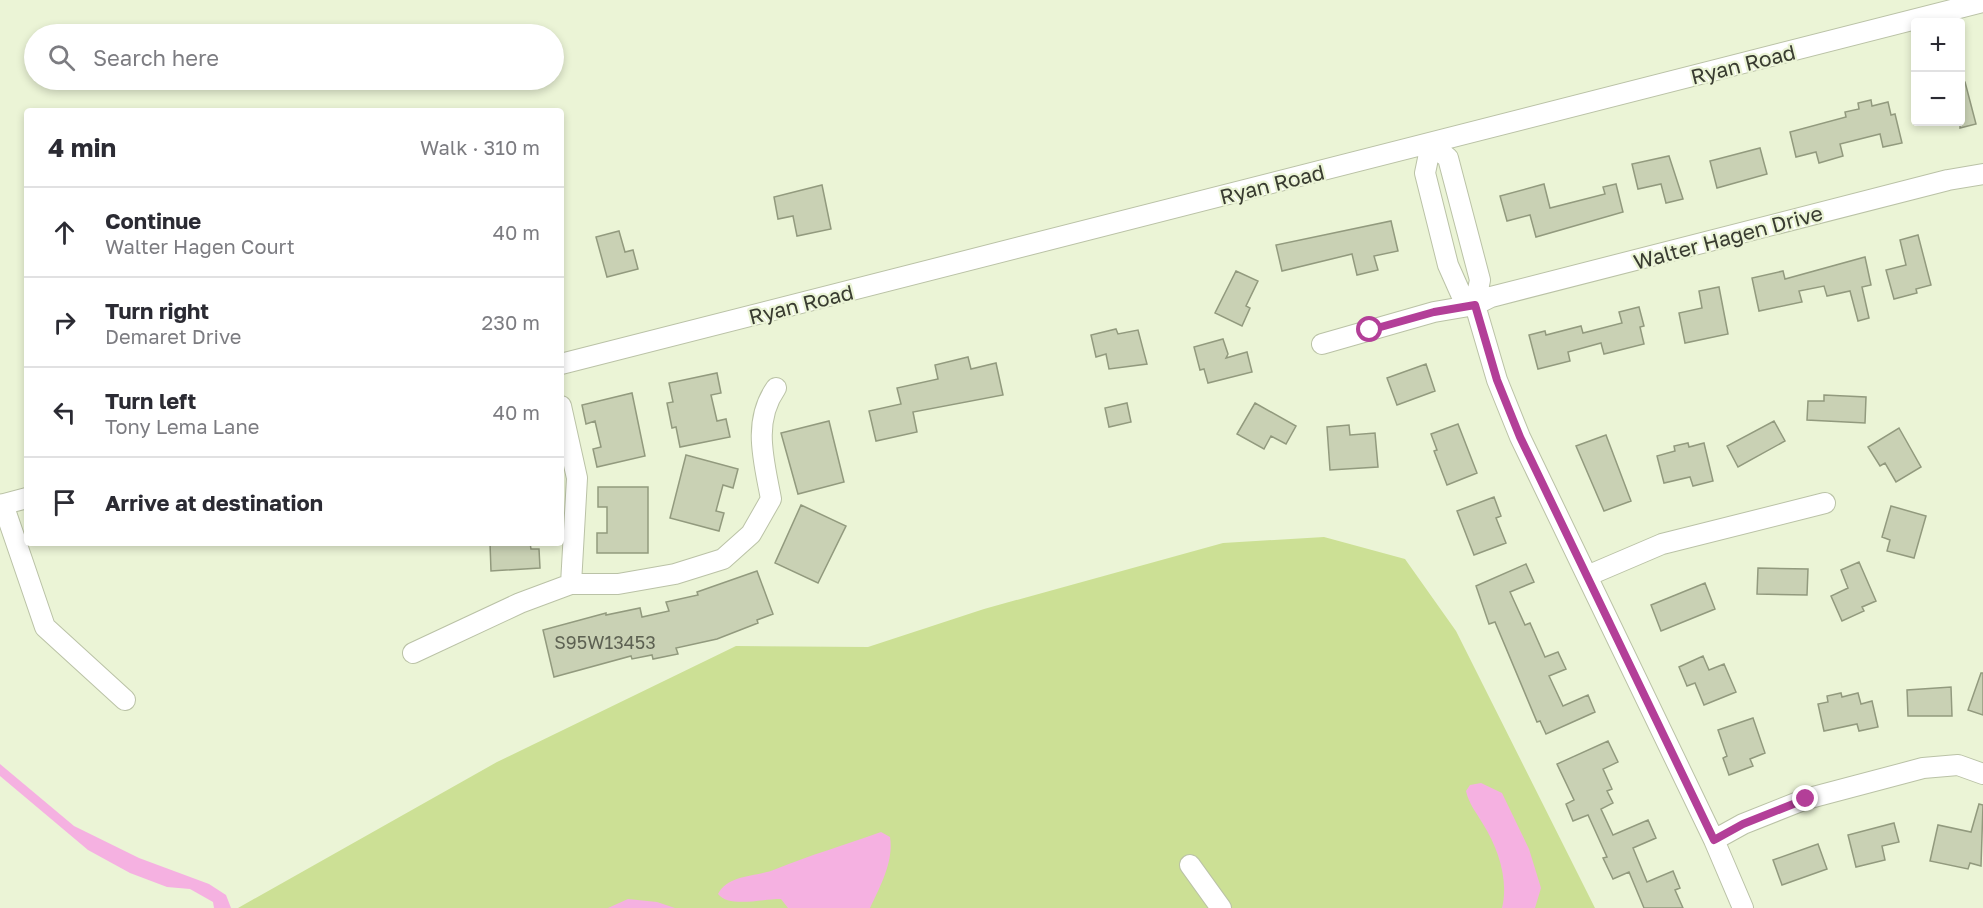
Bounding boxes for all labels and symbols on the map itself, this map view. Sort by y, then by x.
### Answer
street label: Ryan Road [1688,38,1798,90]
street label: Ryan Road [1217,158,1327,210]
street label: Walter Hagen Drive [1631,199,1825,275]
street label: Ryan Road [746,278,856,330]
route start [1356,316,1382,342]
house number: S95W13453 [554,631,656,653]
route end [1792,785,1818,811]

